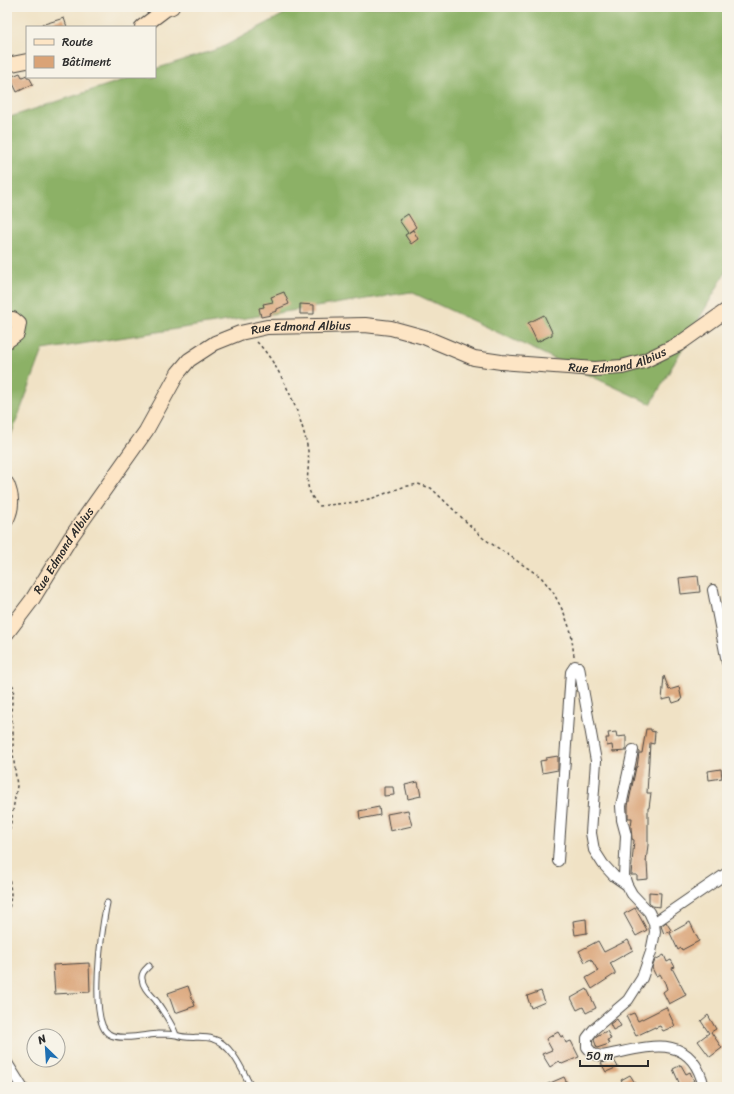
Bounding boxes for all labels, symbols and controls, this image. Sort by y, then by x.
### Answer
legend [26,26,156,78]
text: Route [62,31,93,53]
text: Bâtiment [62,51,111,73]
street label: Rue Edmond Albius [249,314,352,341]
street label: Rue Edmond Albius [568,341,671,380]
street label: Rue Edmond Albius [27,502,100,599]
north arrow [26,1028,66,1068]
text: N [34,1029,50,1050]
scale bar [580,1042,648,1068]
text: 50 m [586,1045,613,1067]

